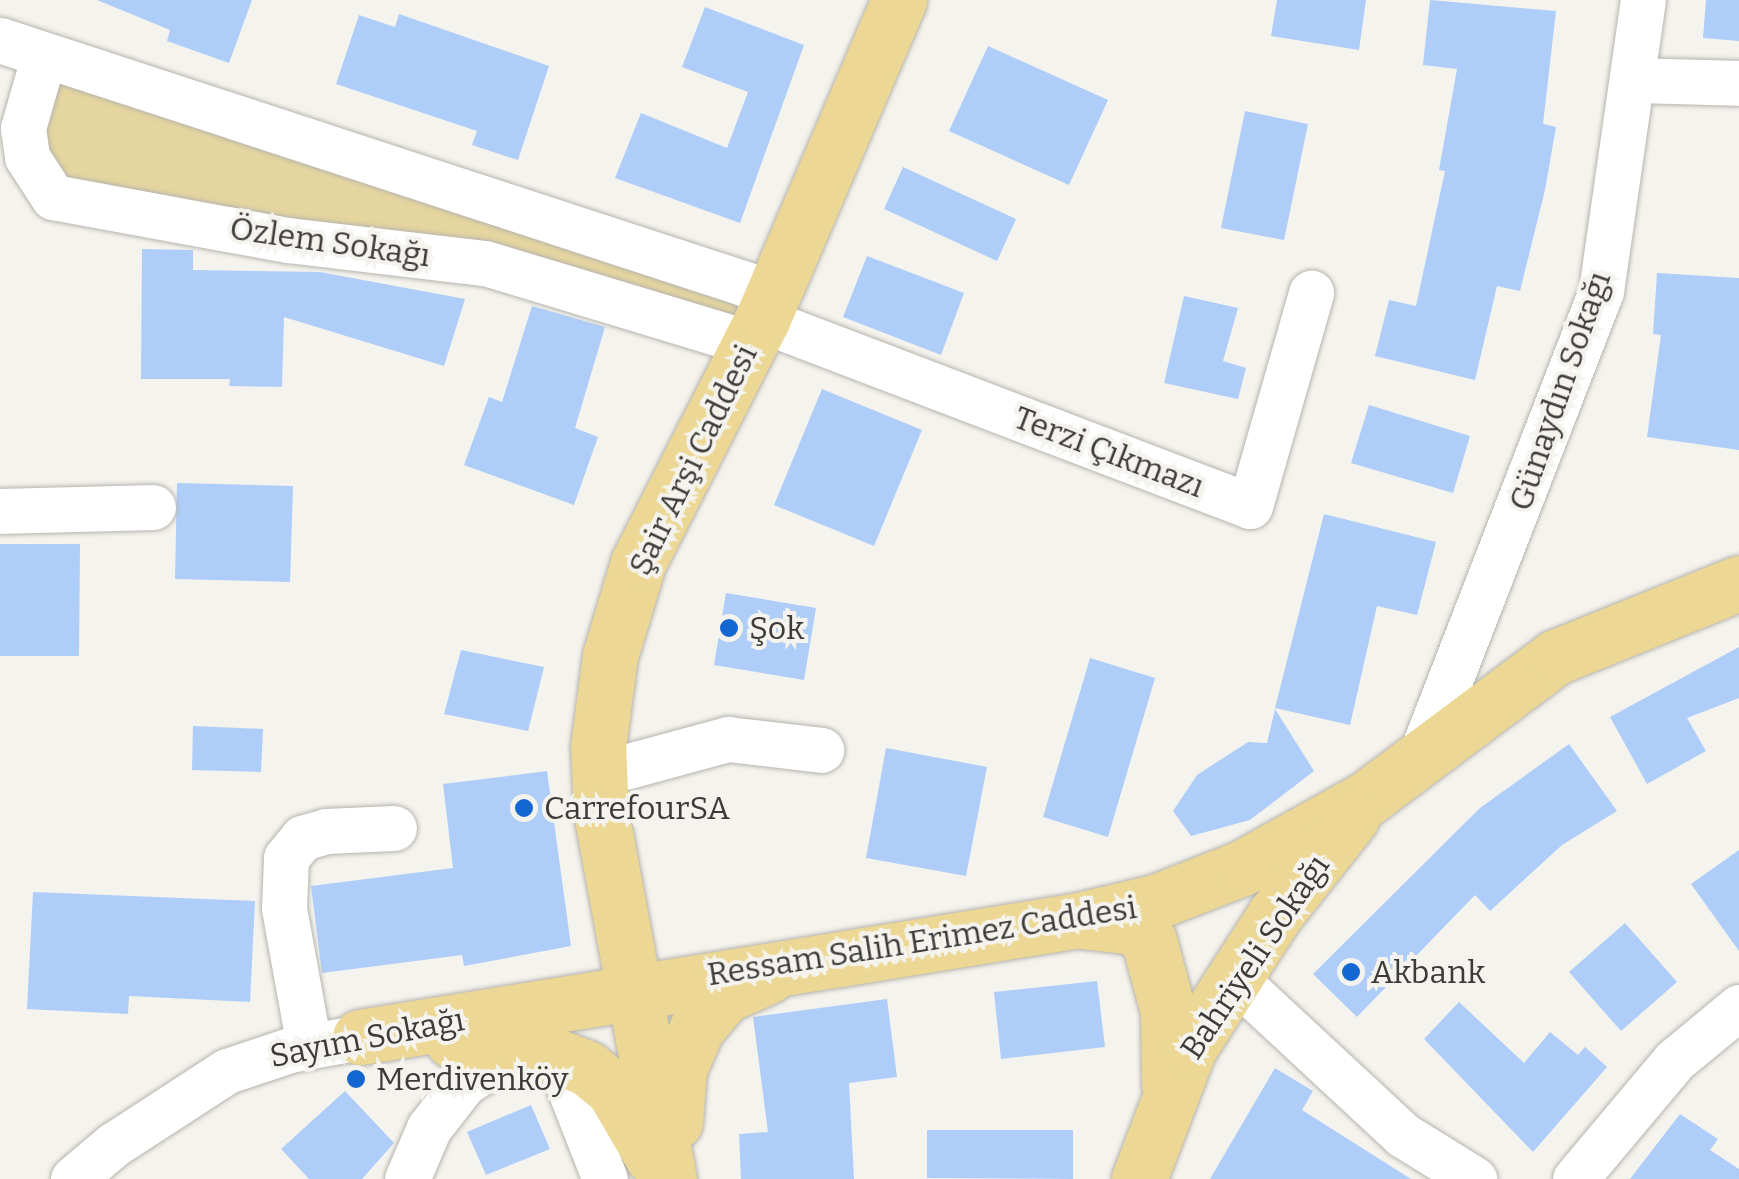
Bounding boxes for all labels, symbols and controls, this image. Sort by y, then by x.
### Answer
street label: Özlem Sokağı [227,209,433,275]
street label: Günaydın Sokağı [1501,266,1619,516]
street label: Şair Arşi Caddesi [621,339,765,581]
street label: Terzi Çıkmazı [1009,398,1209,506]
place label: Şok [749,609,804,647]
marker: Şok [718,617,740,639]
place label: CarrefourSA [544,789,730,827]
marker: CarrefourSA [513,797,535,819]
street label: Bahriyeli Sokağı [1173,848,1337,1066]
street label: Ressam Salih Erimez Caddesi [705,888,1139,994]
place label: Akbank [1371,953,1485,991]
marker: Akbank [1340,961,1362,983]
street label: Sayım Sokağı [267,1000,467,1076]
place label: Merdivenköy [376,1060,569,1098]
marker: Merdivenköy [345,1068,367,1090]

